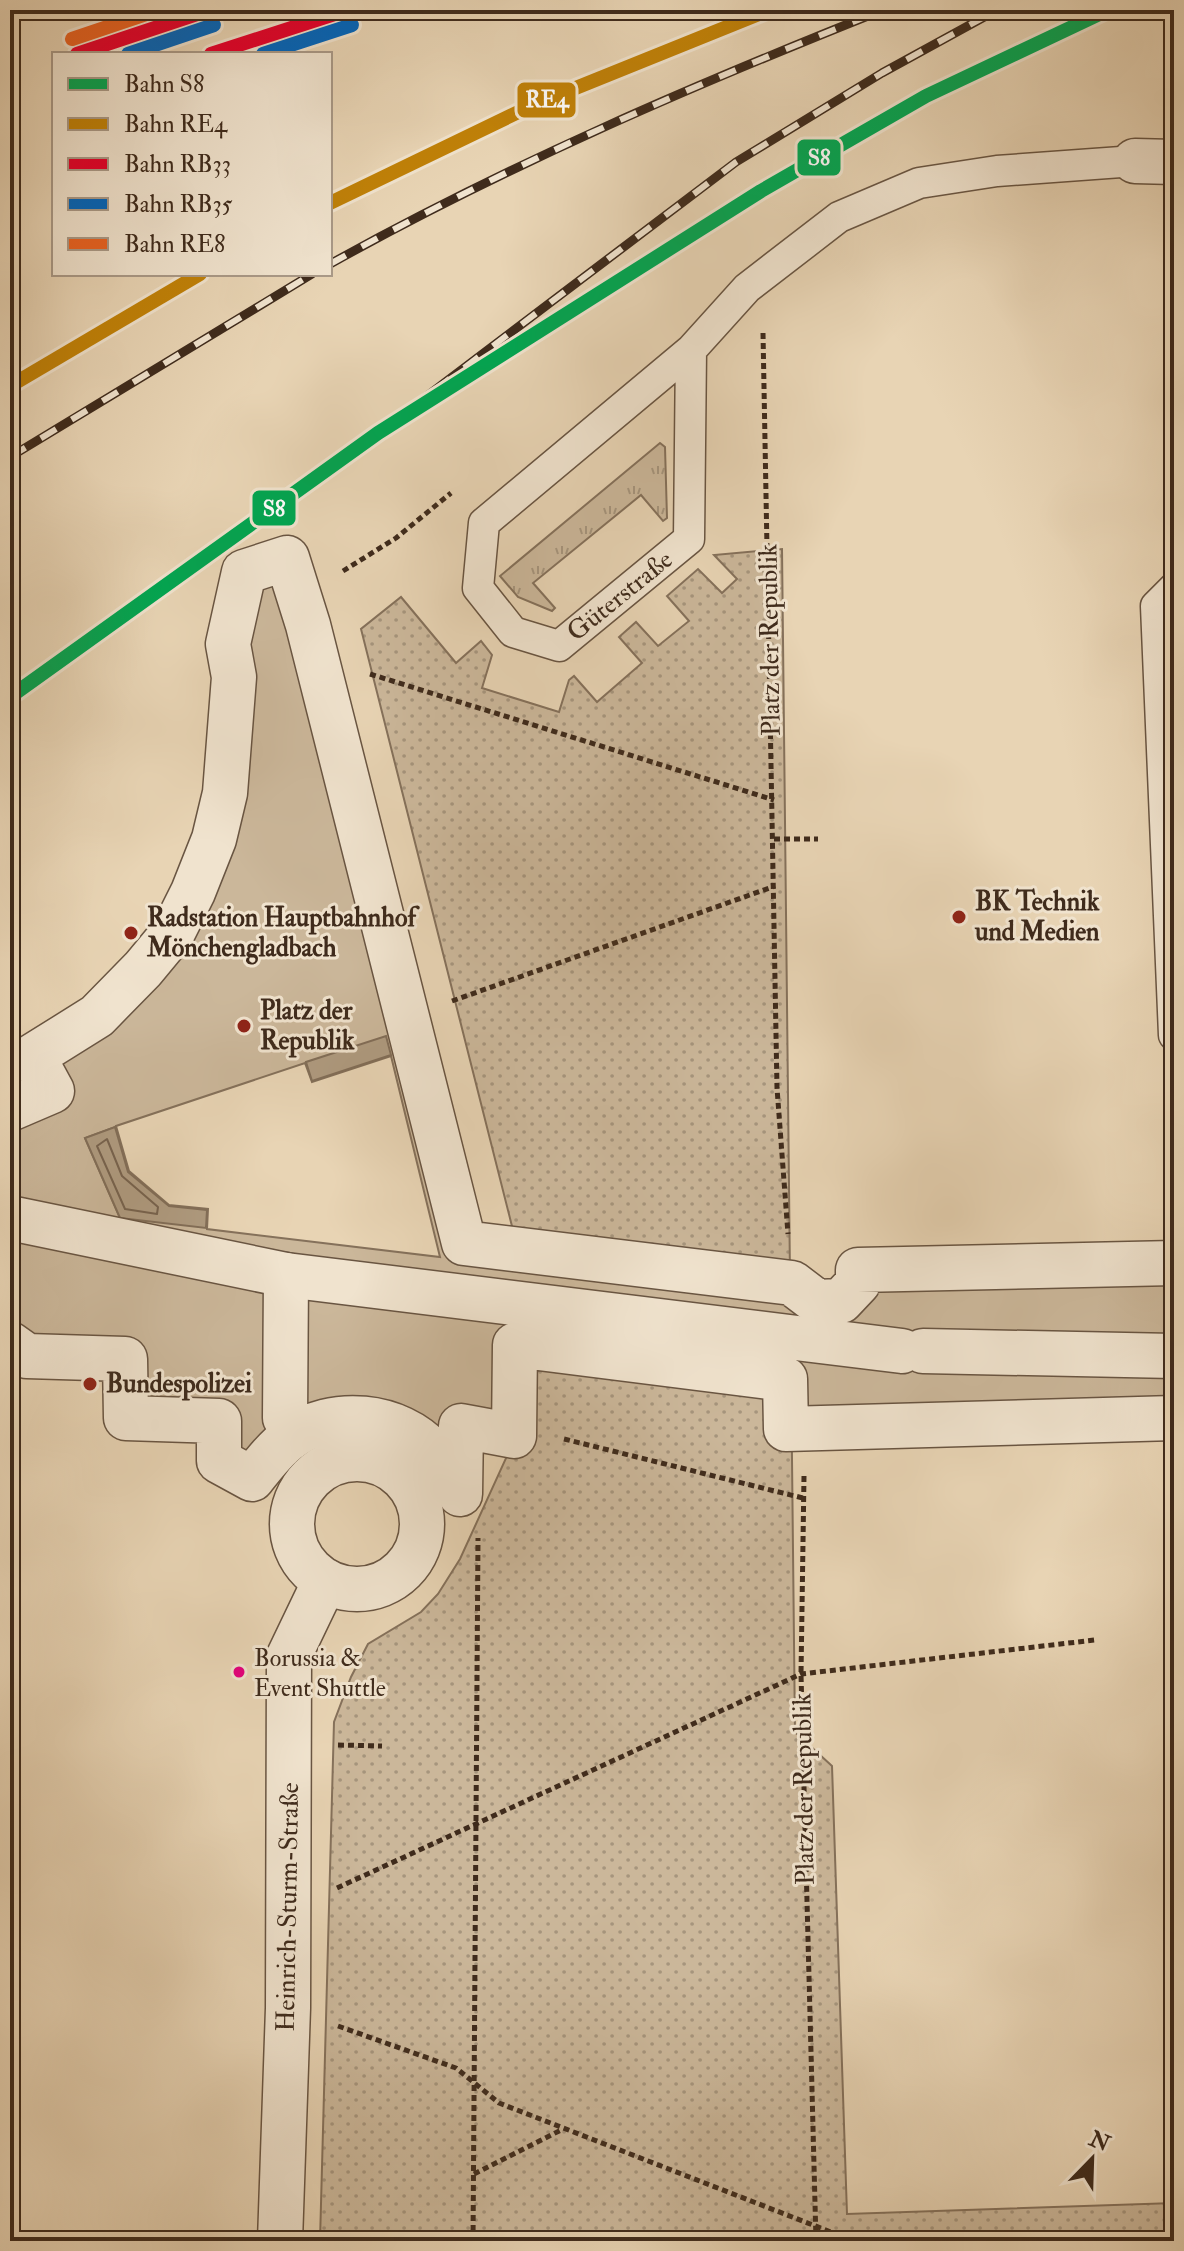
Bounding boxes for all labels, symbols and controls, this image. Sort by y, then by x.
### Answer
legend [52,52,332,276]
text: Bahn S8 [124,69,204,100]
line badge: RE4 [516,81,577,119]
text: RE4 [525,86,571,114]
text: Bahn RE4 [124,109,228,140]
line badge: S8 [796,138,842,177]
text: S8 [808,144,831,172]
text: Bahn RB33 [124,149,231,180]
text: Bahn RB35 [124,189,233,220]
text: Bahn RE8 [124,229,225,260]
line badge: S8 [251,489,297,527]
text: S8 [263,495,286,523]
street label: Platz der Republik [752,543,789,736]
street label: Güterstraße [561,544,679,648]
place label: BK Technik und Medien [974,886,1100,948]
place label: Radstation Hauptbahnhof Mönchengladbach [146,902,420,965]
marker: BK Technik und Medien [950,908,968,926]
marker: Radstation Hauptbahnhof Mönchengladbach [122,924,140,942]
place label: Platz der Republik [260,995,355,1058]
marker: Platz der Republik [235,1017,253,1035]
place label: Bundespolizei [106,1368,252,1401]
marker: Bundespolizei [81,1375,99,1393]
place label: Borussia & Event Shuttle [254,1643,386,1704]
marker: Borussia & Event Shuttle [231,1664,247,1680]
street label: Platz der Republik [786,1692,823,1885]
street label: Heinrich-Sturm-Straße [270,1782,306,2032]
north arrow [1052,2119,1132,2199]
text: N [1084,2124,1114,2158]

